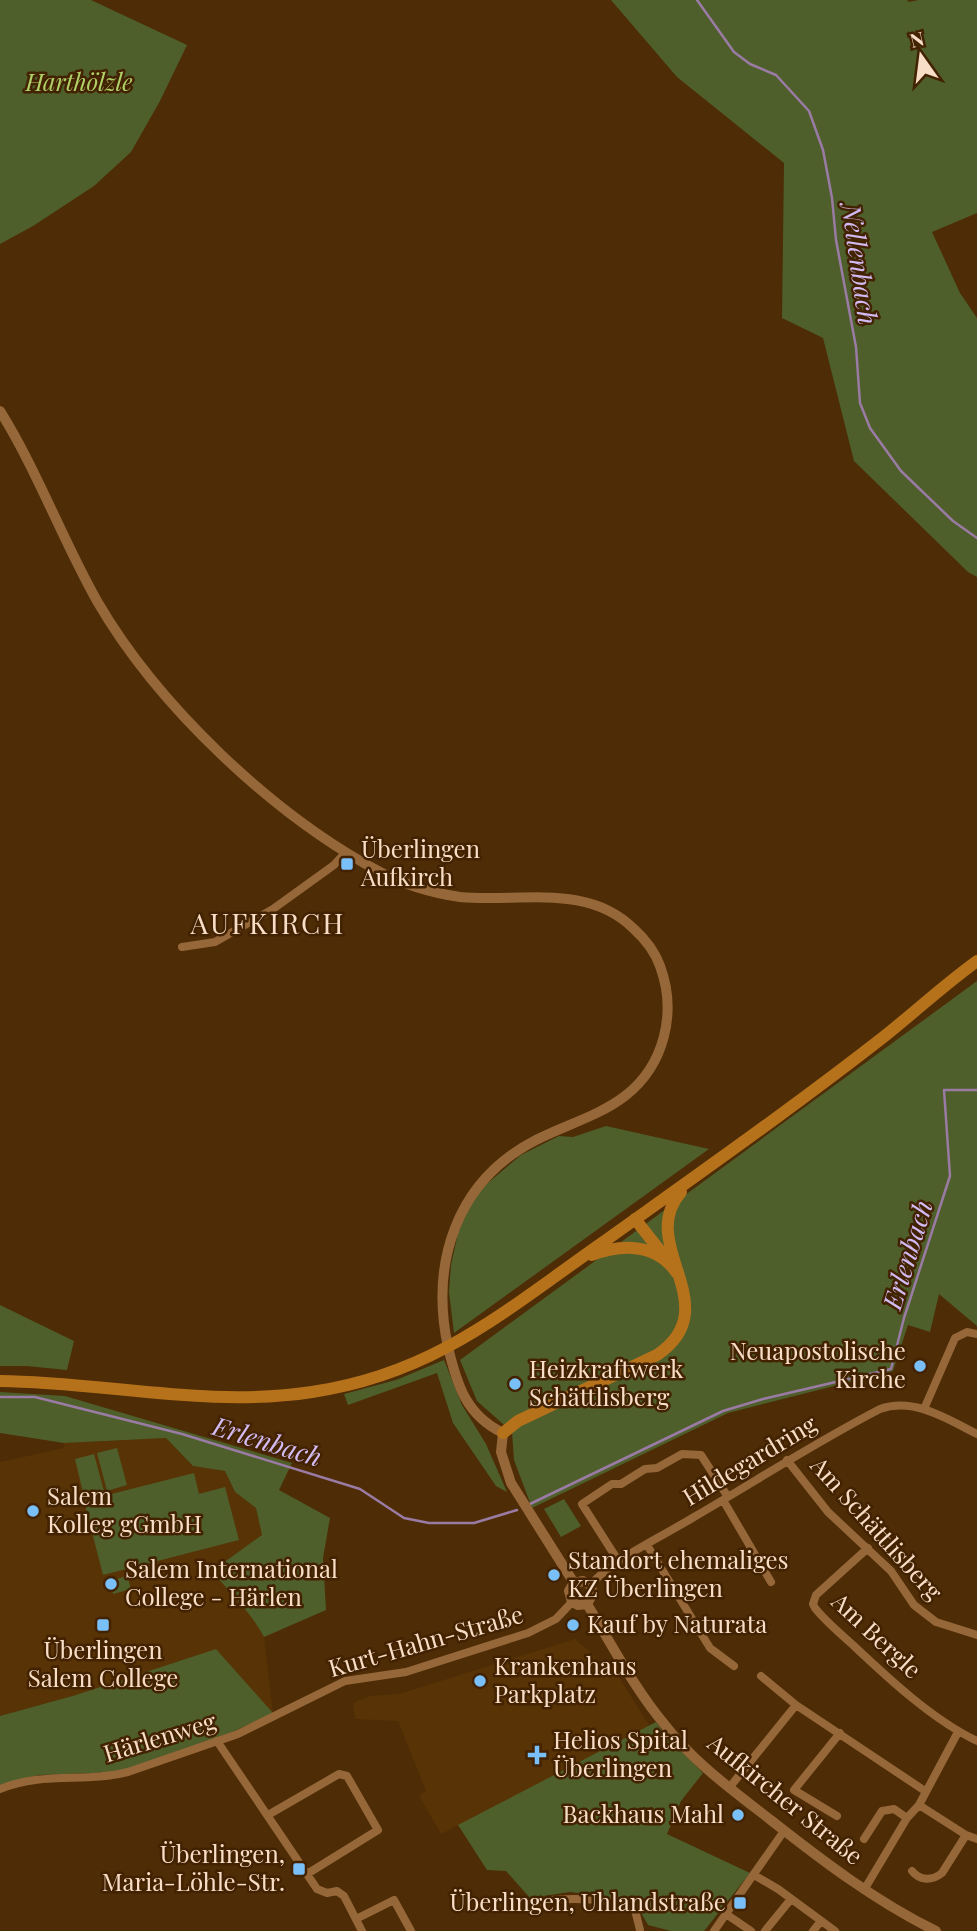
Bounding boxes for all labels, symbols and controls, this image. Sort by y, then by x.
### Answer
north arrow [886,21,956,91]
text: N [907,24,927,53]
park label: Harthölzle [24,65,133,97]
water label: Nellenbach [834,199,886,327]
place label: Überlingen Aufkirch [360,832,480,892]
marker: Überlingen Aufkirch [339,856,355,872]
district label: AUFKIRCH [189,904,346,941]
water label: Erlenbach [873,1196,940,1314]
place label: Neuapostolische Kirche [730,1334,906,1394]
place label: Heizkraftwerk Schättlisberg [529,1352,684,1412]
marker: Neuapostolische Kirche [912,1358,928,1374]
marker: Heizkraftwerk Schättlisberg [507,1376,523,1392]
water label: Erlenbach [208,1407,326,1474]
street label: Hildegardring [676,1407,822,1512]
street label: Am Schättlisberg [804,1448,951,1607]
place label: Salem Kolleg gGmbH [47,1479,202,1539]
marker: Salem Kolleg gGmbH [25,1503,41,1519]
place label: Standort ehemaliges KZ Überlingen [568,1543,788,1603]
place label: Salem International College - Härlen [125,1552,338,1612]
marker: Standort ehemaliges KZ Überlingen [546,1567,562,1583]
marker: Salem International College - Härlen [103,1576,119,1592]
street label: Am Bergle [825,1584,929,1684]
street label: Kurt-Hahn-Straße [324,1597,527,1683]
place label: Kauf by Naturata [587,1607,767,1639]
marker: Überlingen Salem College [95,1617,111,1633]
marker: Kauf by Naturata [565,1617,581,1633]
place label: Überlingen Salem College [28,1633,178,1693]
place label: Krankenhaus Parkplatz [494,1649,636,1709]
marker: Krankenhaus Parkplatz [472,1673,488,1689]
street label: Härlenweg [99,1704,220,1768]
place label: Helios Spital Überlingen [553,1723,688,1783]
street label: Aufkircher Straße [701,1725,870,1871]
marker: Helios Spital Überlingen [527,1745,547,1765]
place label: Backhaus Mahl [563,1797,724,1829]
marker: Backhaus Mahl [730,1807,746,1823]
place label: Überlingen, Maria-Löhle-Str. [102,1837,285,1897]
marker: Überlingen, Maria-Löhle-Str. [291,1861,307,1877]
place label: Überlingen, Uhlandstraße [450,1885,726,1917]
marker: Überlingen, Uhlandstraße [732,1895,748,1911]

